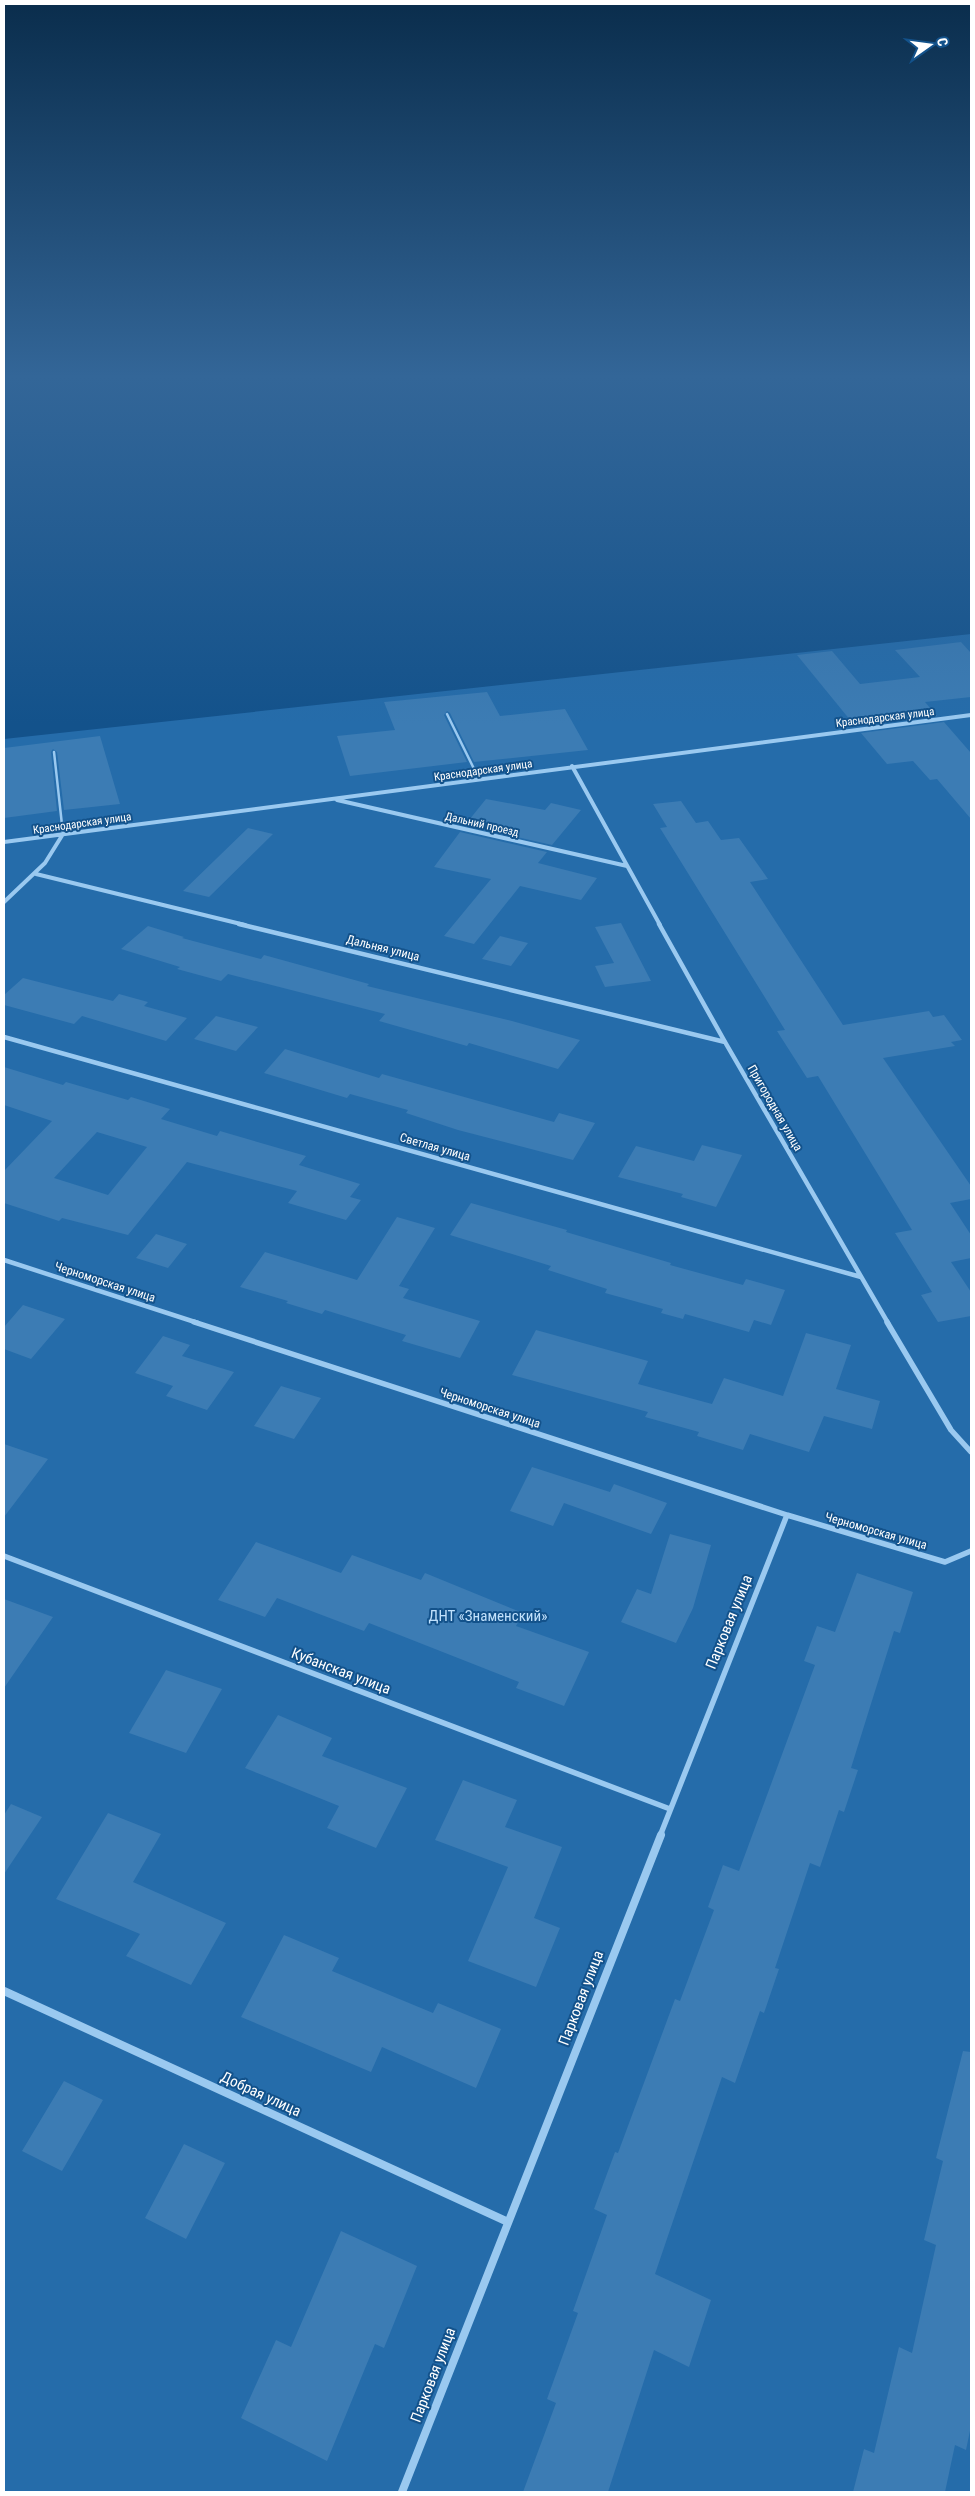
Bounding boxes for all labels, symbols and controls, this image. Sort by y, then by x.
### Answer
north arrow [905,20,955,70]
text: С [934,36,951,48]
street label: Краснодарская улица [835,705,935,730]
street label: Краснодарская улица [433,757,533,784]
street label: Краснодарская улица [32,810,132,837]
street label: Дальний проезд [444,810,520,839]
street label: Дальняя улица [345,932,421,964]
street label: Пригородная улица [745,1062,805,1154]
street label: Светлая улица [398,1130,472,1164]
street label: Черноморская улица [53,1259,157,1305]
street label: Черноморская улица [438,1385,542,1431]
street label: Черноморская улица [823,1510,929,1552]
street label: Парковая улица [702,1572,756,1672]
park label: ДНТ «Знаменский» [429,1607,547,1625]
street label: Кубанская улица [289,1644,393,1698]
street label: Парковая улица [555,1948,607,2048]
street label: Добрая улица [218,2068,304,2120]
street label: Парковая улица [407,2325,459,2425]

